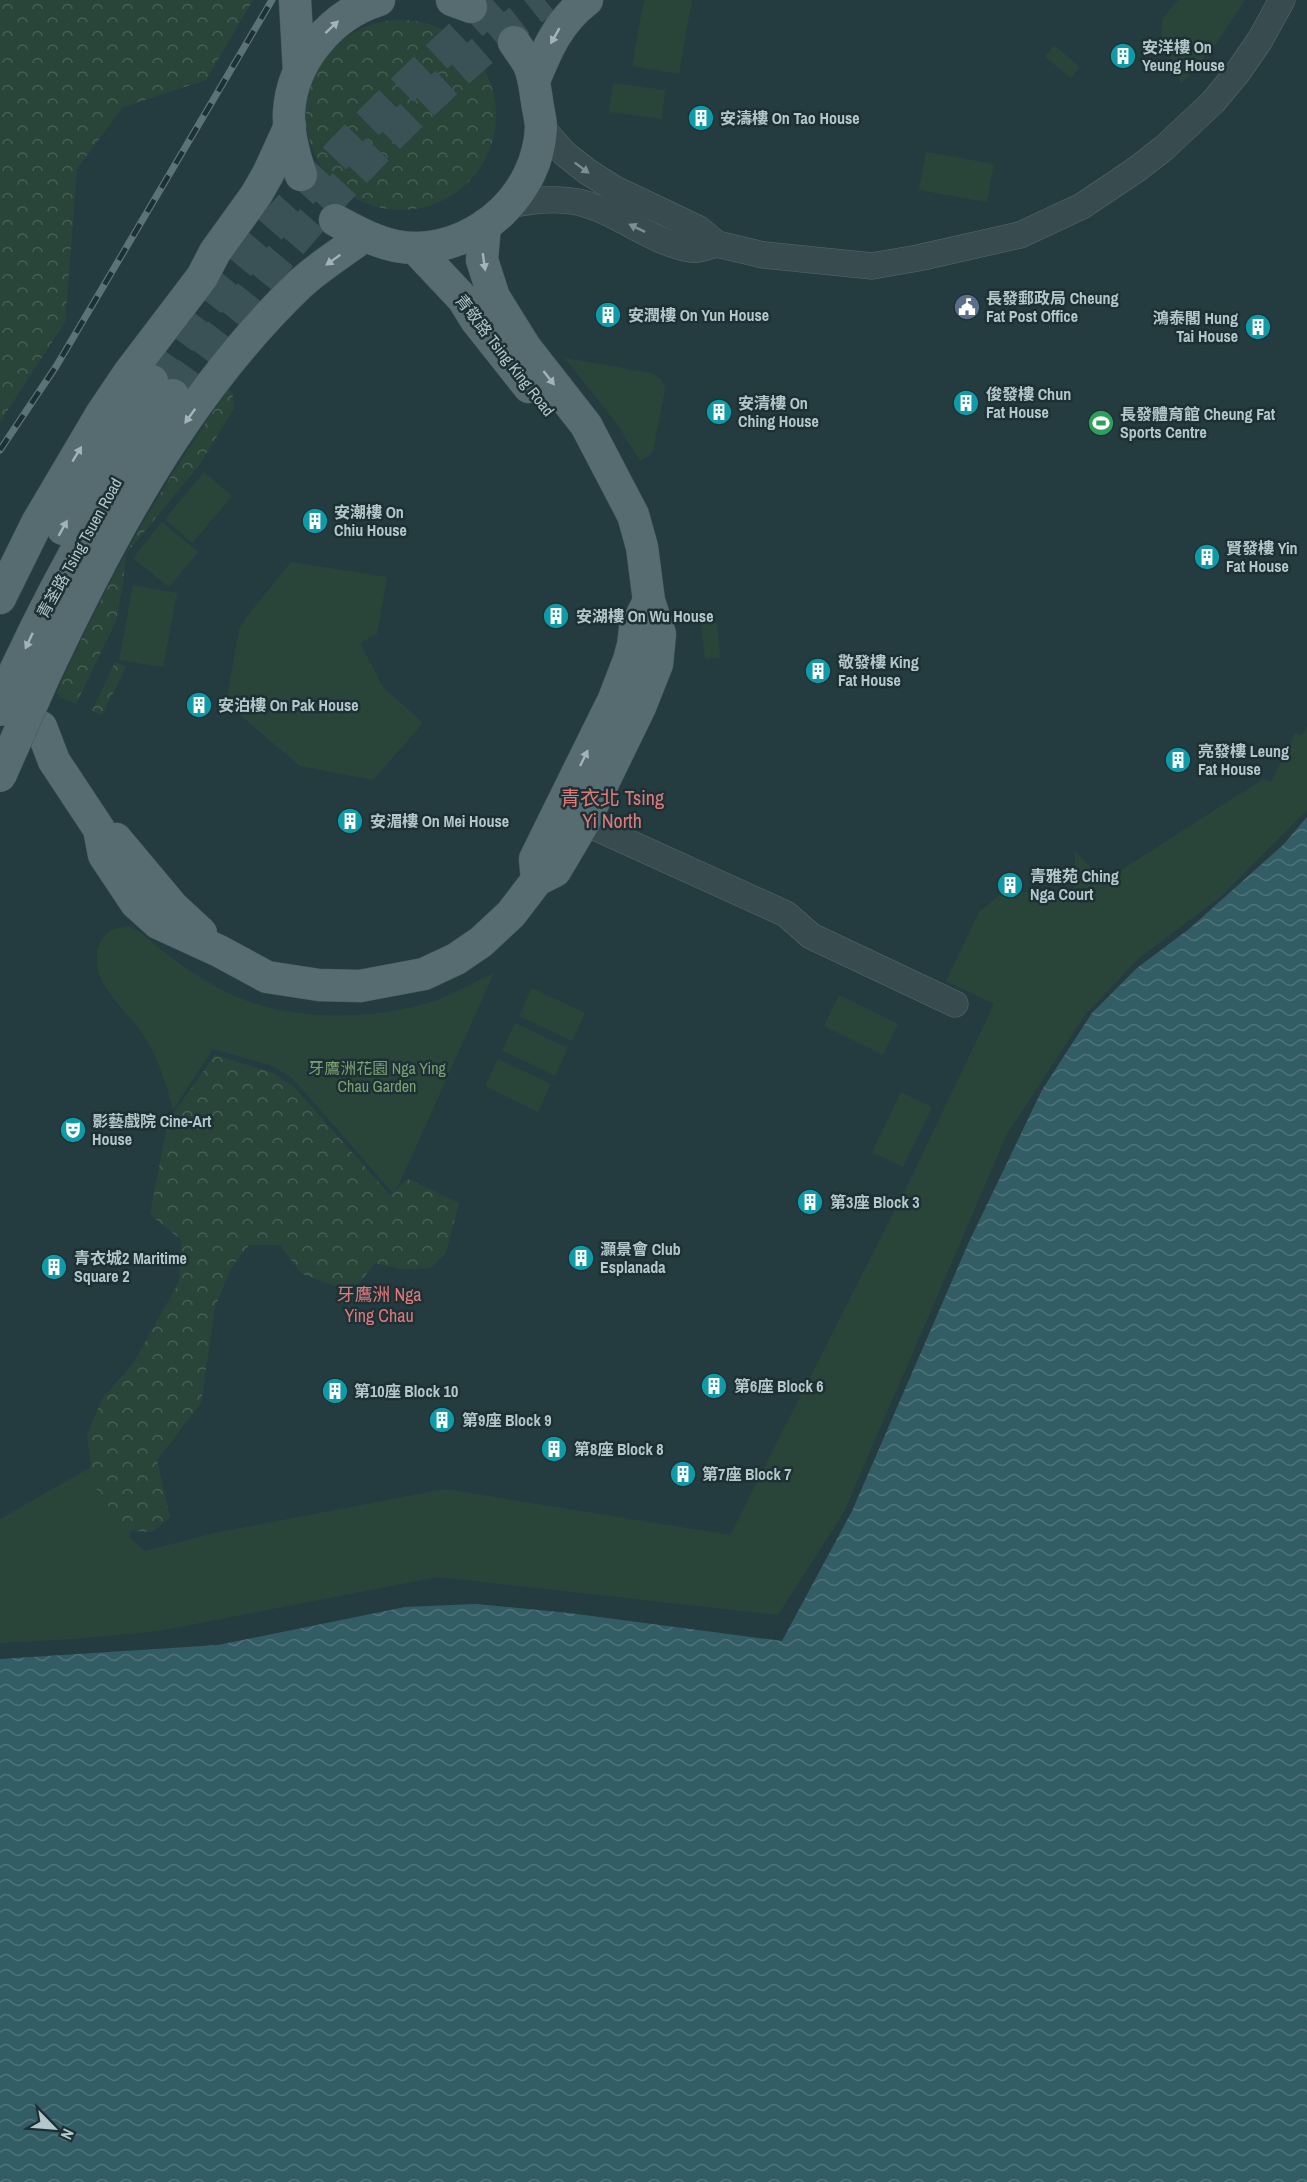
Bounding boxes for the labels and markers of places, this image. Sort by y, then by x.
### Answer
place label: 安洋樓 On Yeung House [1142,36,1225,76]
building icon: 安洋樓 On Yeung House [1108,41,1138,71]
building icon: 安濤樓 On Tao House [686,103,716,133]
place label: 安濤樓 On Tao House [720,107,860,129]
place label: 長發郵政局 Cheung Fat Post Office [986,287,1118,327]
public building icon: 長發郵政局 Cheung Fat Post Office [952,292,982,322]
building icon: 安潤樓 On Yun House [593,300,623,330]
place label: 安潤樓 On Yun House [628,304,769,326]
place label: 鴻泰閣 Hung Tai House [1153,307,1238,347]
building icon: 鴻泰閣 Hung Tai House [1243,312,1273,342]
place label: 俊發樓 Chun Fat House [986,383,1071,423]
building icon: 俊發樓 Chun Fat House [951,388,981,418]
place label: 安清樓 On Ching House [738,392,819,432]
building icon: 安清樓 On Ching House [704,397,734,427]
place label: 長發體育館 Cheung Fat Sports Centre [1120,403,1276,443]
sports icon: 長發體育館 Cheung Fat Sports Centre [1086,408,1116,438]
place label: 安潮樓 On Chiu House [334,501,407,541]
building icon: 安潮樓 On Chiu House [300,506,330,536]
place label: 賢發樓 Yin Fat House [1226,537,1298,577]
building icon: 賢發樓 Yin Fat House [1192,542,1222,572]
building icon: 安湖樓 On Wu House [541,601,571,631]
place label: 安湖樓 On Wu House [576,605,713,627]
place label: 敬發樓 King Fat House [838,651,919,691]
building icon: 敬發樓 King Fat House [803,656,833,686]
building icon: 安泊樓 On Pak House [184,690,214,720]
place label: 安泊樓 On Pak House [218,694,359,716]
place label: 亮發樓 Leung Fat House [1198,740,1289,780]
building icon: 亮發樓 Leung Fat House [1163,745,1193,775]
building icon: 安湄樓 On Mei House [335,806,365,836]
place label: 安湄樓 On Mei House [370,810,509,832]
place label: 青雅苑 Ching Nga Court [1030,865,1119,905]
building icon: 青雅苑 Ching Nga Court [995,870,1025,900]
place label: 影藝戲院 Cine-Art House [92,1110,212,1150]
theatre icon: 影藝戲院 Cine-Art House [58,1115,88,1145]
building icon: 第3座 Block 3 [795,1187,825,1217]
place label: 第3座 Block 3 [830,1191,920,1213]
place label: 灝景會 Club Esplanada [600,1238,681,1278]
building icon: 灝景會 Club Esplanada [566,1243,596,1273]
place label: 青衣城2 Maritime Square 2 [74,1247,187,1287]
building icon: 青衣城2 Maritime Square 2 [39,1252,69,1282]
building icon: 第6座 Block 6 [699,1371,729,1401]
place label: 第6座 Block 6 [734,1375,824,1397]
building icon: 第10座 Block 10 [320,1376,350,1406]
place label: 第10座 Block 10 [354,1380,458,1402]
building icon: 第9座 Block 9 [427,1405,457,1435]
place label: 第9座 Block 9 [462,1409,552,1431]
building icon: 第8座 Block 8 [539,1434,569,1464]
place label: 第8座 Block 8 [574,1438,664,1460]
building icon: 第7座 Block 7 [668,1459,698,1489]
place label: 第7座 Block 7 [702,1463,792,1485]

